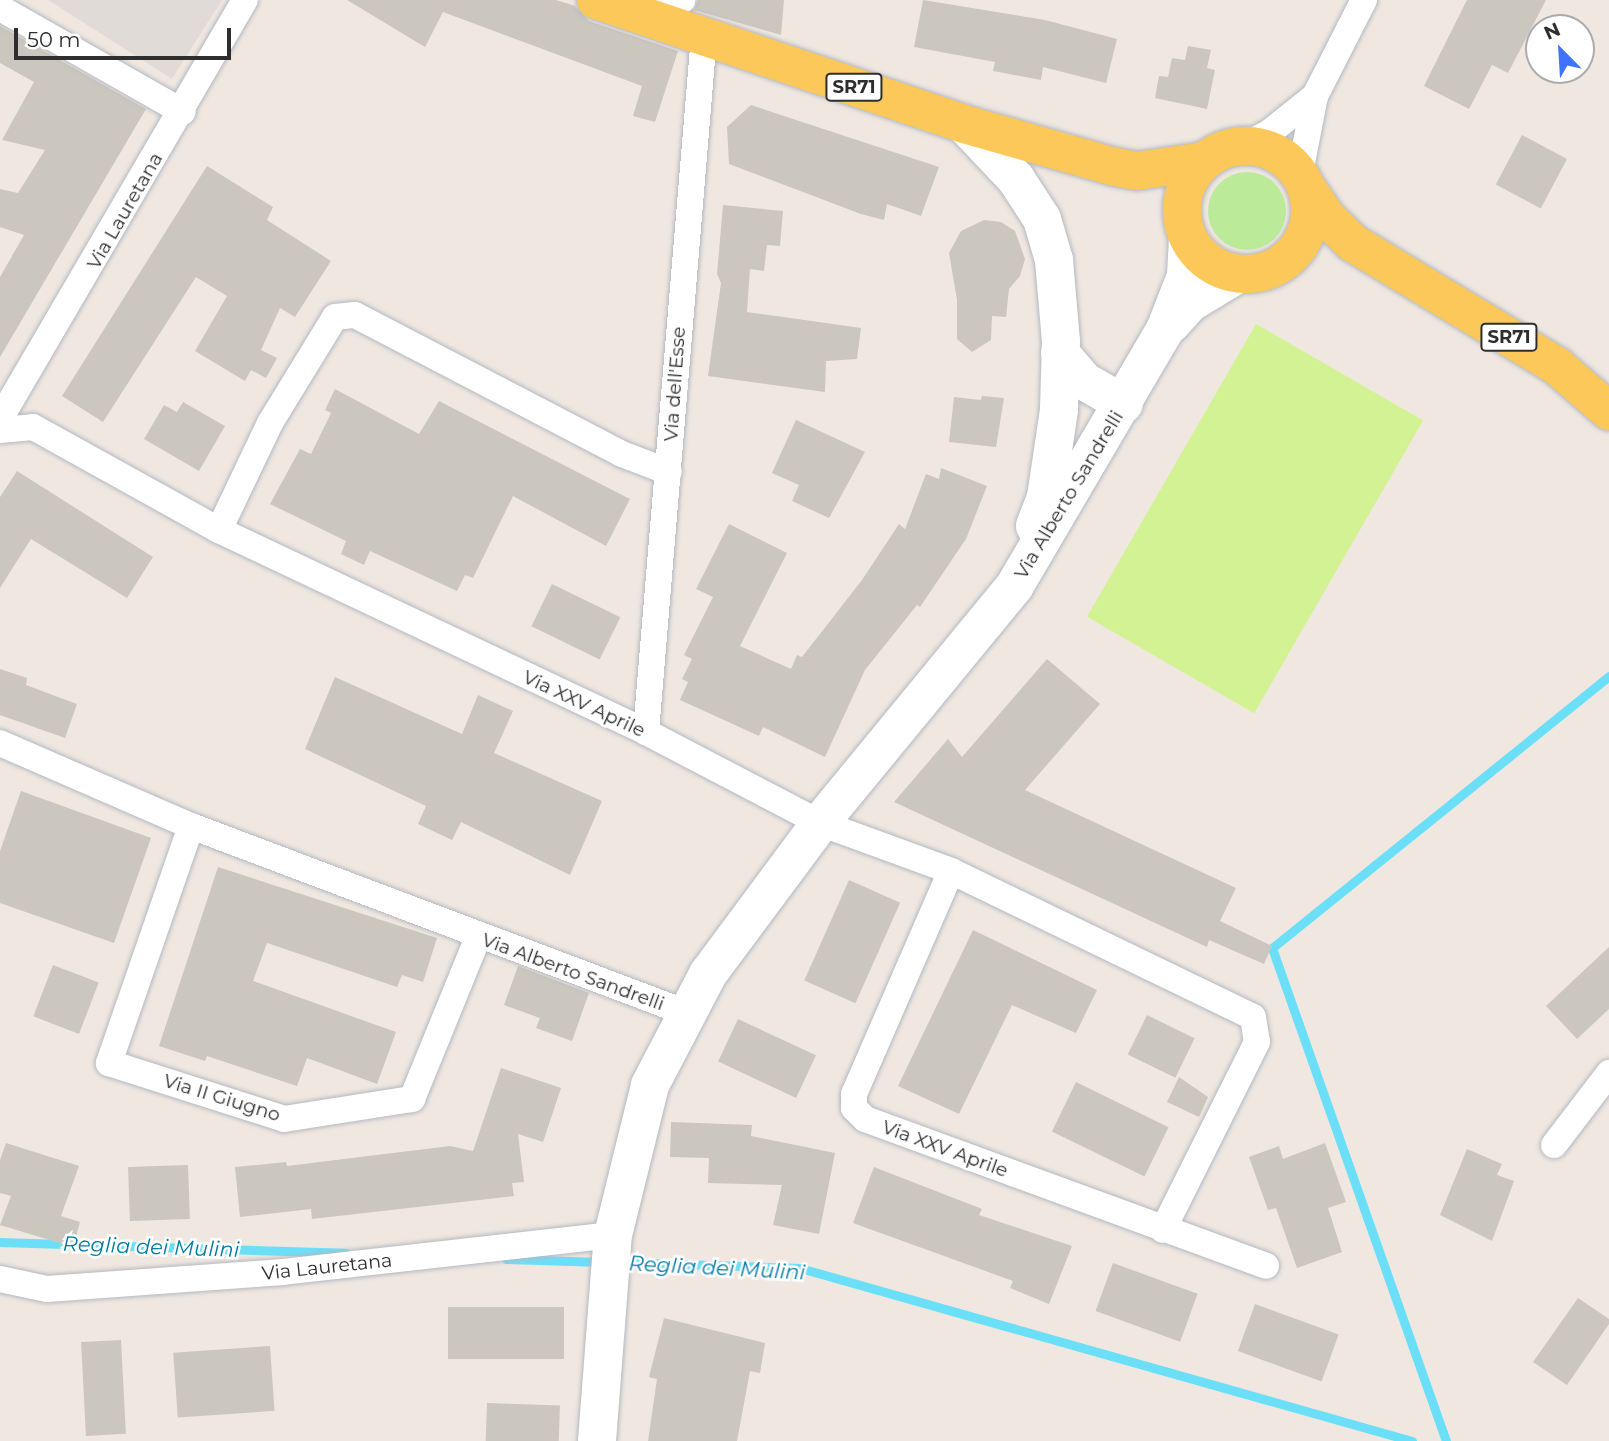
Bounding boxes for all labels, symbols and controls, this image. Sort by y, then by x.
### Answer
scale bar [18,14,234,58]
north arrow [1525,14,1595,84]
text: N [1540,18,1564,45]
text: 50 m [27,27,81,52]
road number: SR71 [824,72,884,102]
street label: Via Lauretana [82,149,168,273]
road number: SR71 [1479,323,1539,352]
street label: Via dell'Esse [660,326,690,442]
street label: Via Alberto Sandrelli [1010,407,1128,583]
street label: Via XXV Aprile [519,666,649,742]
street label: Via Alberto Sandrelli [479,928,667,1016]
street label: Via II Giugno [161,1069,283,1127]
street label: Via XXV Aprile [879,1116,1011,1182]
water label: Reglia dei Mulini [62,1231,240,1263]
street label: Via Lauretana [261,1249,393,1285]
water label: Reglia dei Mulini [628,1251,806,1285]

